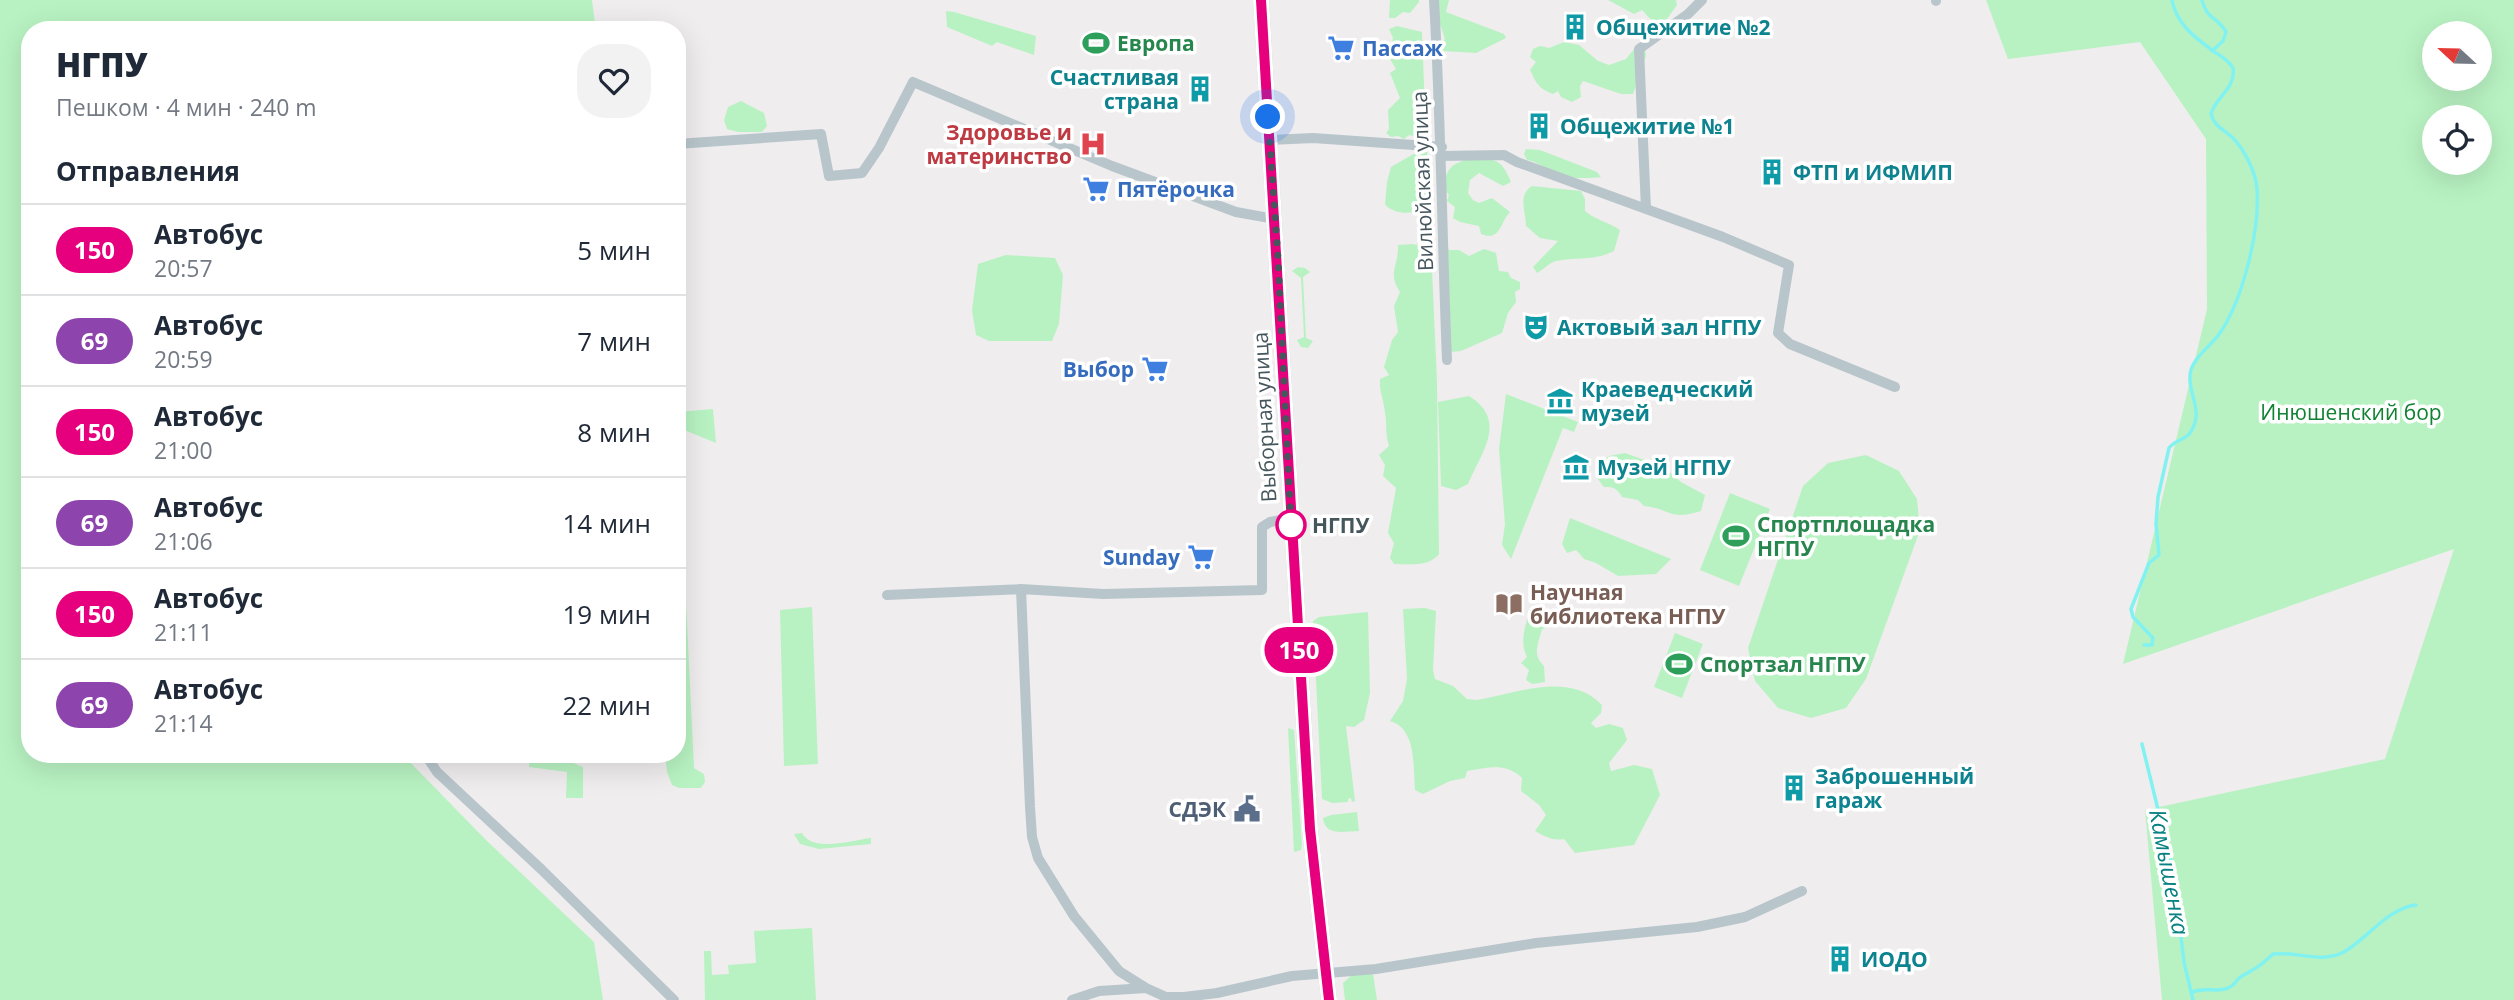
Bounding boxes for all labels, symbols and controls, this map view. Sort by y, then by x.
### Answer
building icon: Общежитие №2 [1560,12,1590,42]
place label: Общежитие №2 [1596,13,1771,41]
north arrow [2422,21,2492,91]
map controls [2422,21,2492,175]
sports icon: Европа [1081,28,1111,58]
place label: Европа [1117,29,1195,57]
supermarket icon: Пассаж [1326,33,1356,63]
place label: Пассаж [1362,34,1444,62]
text: НГПУ [56,42,147,87]
button: heart [577,44,651,118]
place label: Счастливая страна [1050,63,1179,115]
building icon: Счастливая страна [1185,74,1215,104]
text: Пешком · 4 мин · 240 m [56,91,317,123]
street label: Вилюйская улица [1405,91,1439,271]
your location [1250,99,1285,134]
button: locate [2422,105,2492,175]
building icon: Общежитие №1 [1524,111,1554,141]
place label: Общежитие №1 [1560,112,1735,140]
place label: Здоровье и материнство [927,118,1072,170]
hospital icon: Здоровье и материнство [1078,129,1108,159]
text: Отправления [56,153,240,189]
building icon: ФТП и ИФМИП [1757,157,1787,187]
place label: ФТП и ИФМИП [1793,158,1953,186]
supermarket icon: Пятёрочка [1081,174,1111,204]
place label: Пятёрочка [1117,175,1235,203]
text: Автобус [154,216,263,252]
text: 5 мин [577,232,651,268]
text: 150 [74,233,115,266]
text: 20:57 [154,252,213,284]
text: Автобус [154,307,263,343]
theatre icon: Актовый зал НГПУ [1521,312,1551,342]
place label: Актовый зал НГПУ [1557,313,1762,341]
text: 7 мин [577,323,651,359]
text: 69 [81,324,108,357]
street label: Выборная улица [1246,331,1282,503]
text: 20:59 [154,343,213,375]
supermarket icon: Выбор [1140,354,1170,384]
place label: Выбор [1063,355,1134,383]
place label: Краеведческий музей [1581,375,1753,427]
museum icon: Краеведческий музей [1545,386,1575,416]
text: Автобус [154,398,263,434]
park label: Инюшенский бор [2260,398,2442,426]
text: 8 мин [577,414,651,450]
text: 150 [74,415,115,448]
text: 21:00 [154,434,213,466]
museum icon: Музей НГПУ [1561,452,1591,482]
place label: Музей НГПУ [1597,453,1731,481]
text: Автобус [154,489,263,525]
text: 14 мин [562,505,651,541]
text: 69 [81,506,108,539]
marker: НГПУ [1276,510,1306,540]
place label: Спортплощадка НГПУ [1757,510,1935,562]
place label: НГПУ [1312,511,1369,539]
sports icon: Спортплощадка НГПУ [1721,521,1751,551]
text: 21:06 [154,525,213,557]
supermarket icon: Sunday [1186,542,1216,572]
place label: Sunday [1103,543,1180,571]
place label: Научная библиотека НГПУ [1530,578,1726,630]
text: Автобус [154,580,263,616]
library icon: Научная библиотека НГПУ [1494,589,1524,619]
text: 19 мин [562,596,651,632]
text: 150 [74,597,115,630]
text: 21:11 [154,616,213,648]
line badge: 150 [1259,627,1339,673]
text: 150 [1278,633,1320,666]
sports icon: Спортзал НГПУ [1664,649,1694,679]
place label: Спортзал НГПУ [1700,650,1866,678]
text: Автобус [154,671,263,707]
text: 22 мин [562,687,651,723]
text: 69 [81,688,108,721]
text: 21:14 [154,707,213,739]
place label: Заброшенный гараж [1815,762,1974,814]
building icon: Заброшенный гараж [1779,773,1809,803]
public building icon: СДЭК [1232,794,1262,824]
place label: СДЭК [1169,795,1227,823]
water label: Камышенка [2142,806,2198,938]
building icon: ИОДО [1825,944,1855,974]
place label: ИОДО [1861,945,1928,973]

